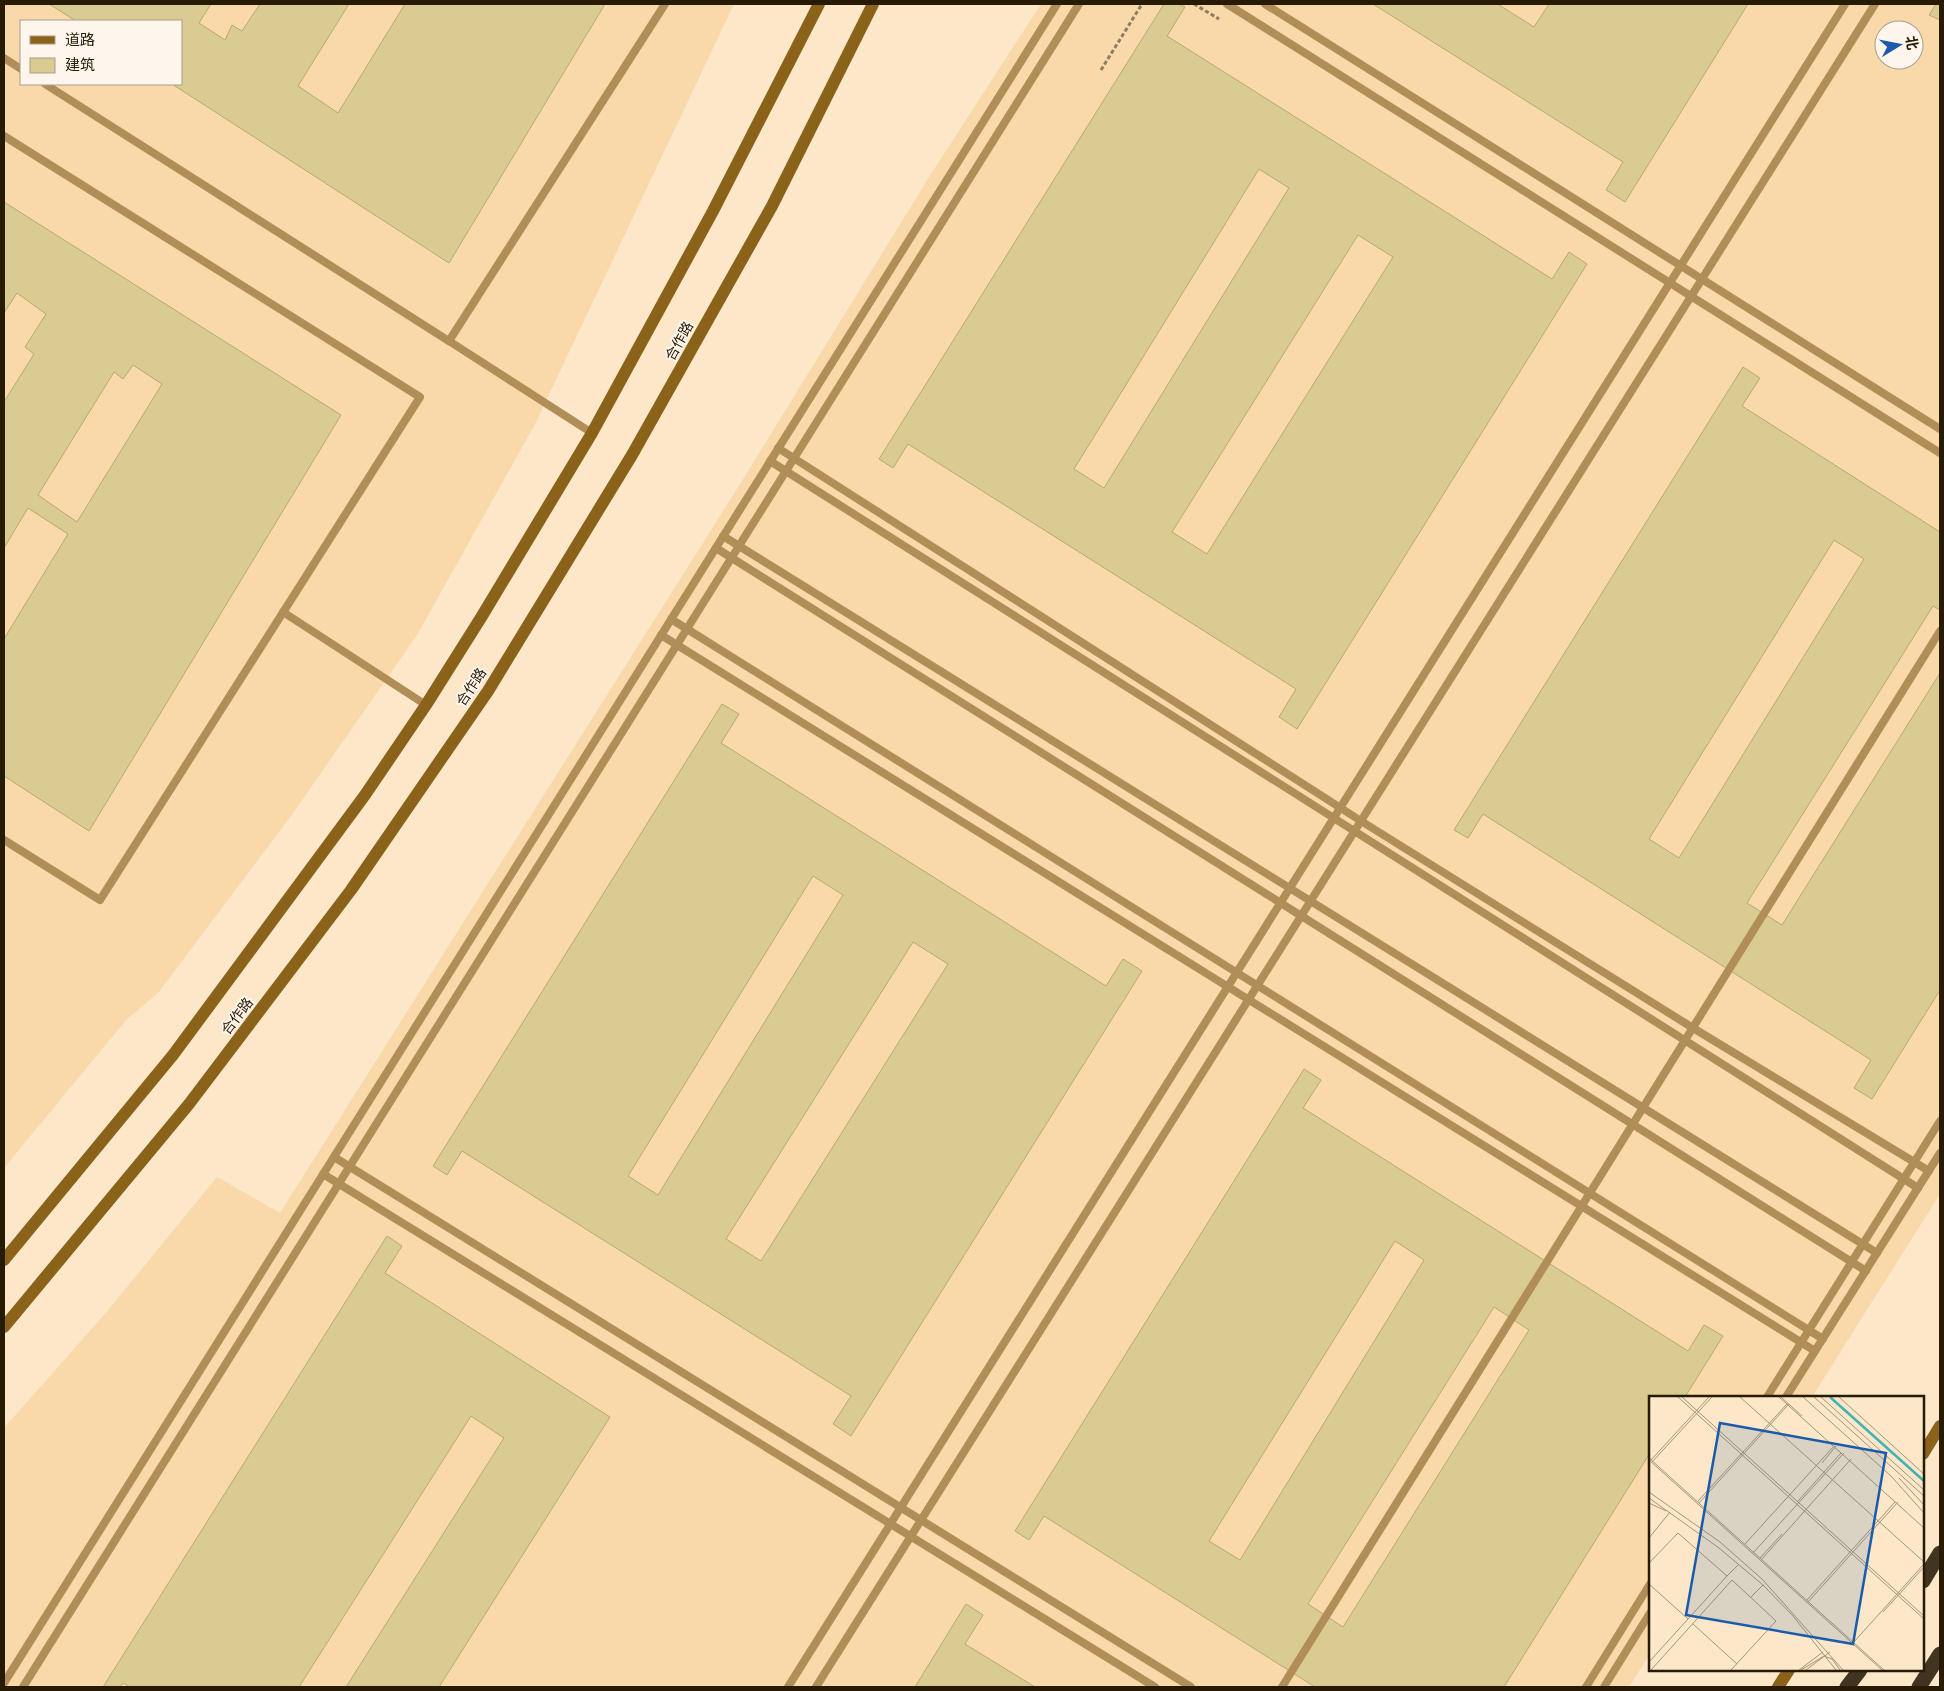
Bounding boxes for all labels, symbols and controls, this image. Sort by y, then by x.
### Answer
legend [20,20,182,85]
north arrow [1874,20,1924,70]
text: 道路 [65,30,95,49]
text: 北 [1902,34,1922,51]
text: 建筑 [65,55,95,74]
street label: 合作路 [661,318,697,364]
street label: 合作路 [452,664,490,710]
street label: 合作路 [217,994,257,1038]
inset map [1649,1396,1924,1671]

